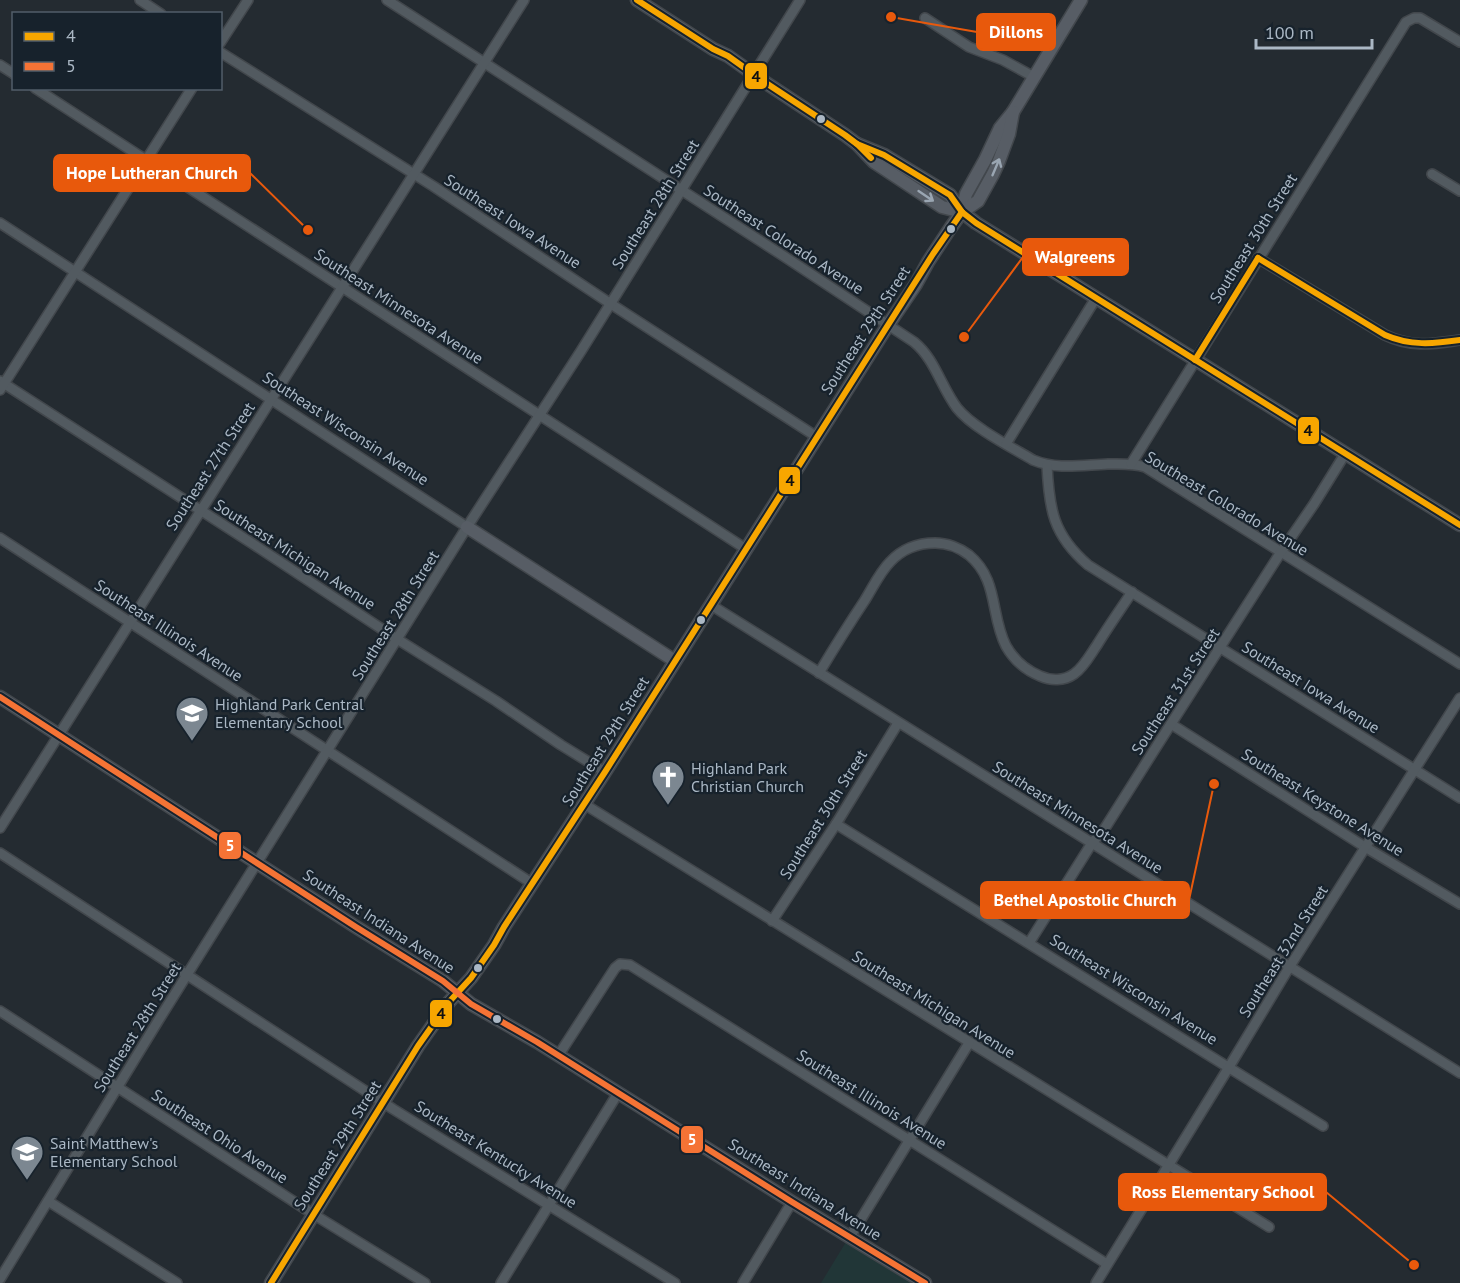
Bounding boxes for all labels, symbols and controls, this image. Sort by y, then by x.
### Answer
legend [12,12,222,90]
scale bar [1256,12,1372,50]
callout: Dillons [977,14,1055,50]
text: Dillons [989,20,1043,43]
text: 100 m [1265,21,1314,44]
text: 4 [66,24,76,47]
text: 5 [66,54,76,77]
line badge: 4 [744,62,768,90]
text: 4 [751,66,761,86]
unlabelled marker [815,113,827,125]
street label: Southeast 28th Street [607,135,703,273]
callout: Hope Lutheran Church [54,155,250,191]
one-way arrow [991,158,1002,177]
text: Hope Lutheran Church [66,161,238,184]
street label: Southeast Iowa Avenue [441,169,585,273]
street label: Southeast 30th Street [1205,169,1301,307]
street label: Southeast Colorado Avenue [700,180,868,298]
one-way arrow [918,190,935,203]
unlabelled marker [945,223,957,235]
callout: Walgreens [1023,239,1128,275]
street label: Southeast Minnesota Avenue [311,244,487,368]
text: Walgreens [1035,245,1116,268]
street label: Southeast 29th Street [816,262,914,398]
street label: Southeast Wisconsin Avenue [259,367,433,489]
street label: Southeast 27th Street [161,398,259,534]
line badge: 4 [1297,416,1320,445]
text: 4 [1303,420,1313,440]
street label: Southeast Colorado Avenue [1142,446,1312,560]
line badge: 4 [778,466,801,495]
text: 4 [785,470,795,490]
street label: Southeast Michigan Avenue [210,494,380,614]
street label: Southeast 28th Street [347,546,443,684]
street label: Southeast Illinois Avenue [91,575,247,685]
unlabelled marker [695,614,707,626]
street label: Southeast 31st Street [1127,623,1224,758]
street label: Southeast Iowa Avenue [1238,636,1384,738]
street label: Southeast 29th Street [557,672,653,810]
place label: Highland Park Central Elementary School [215,694,364,732]
school or university icon: Highland Park Central Elementary School [174,695,210,742]
street label: Southeast Keystone Avenue [1238,744,1408,860]
street label: Southeast 30th Street [775,745,871,883]
street label: Southeast Minnesota Avenue [989,756,1167,878]
place label: Highland Park Christian Church [691,758,804,796]
church icon: Highland Park Christian Church [650,759,686,806]
line badge: 5 [218,831,242,860]
text: 5 [225,835,235,855]
street label: Southeast Indiana Avenue [299,864,459,978]
street label: Southeast 32nd Street [1234,881,1332,1021]
callout: Bethel Apostolic Church [981,882,1189,918]
text: Bethel Apostolic Church [993,888,1177,911]
street label: Southeast Wisconsin Avenue [1046,929,1222,1049]
street label: Southeast Michigan Avenue [849,946,1019,1062]
street label: Southeast 28th Street [89,958,185,1096]
unlabelled marker [472,962,484,974]
line badge: 4 [429,999,453,1028]
text: 4 [436,1003,446,1023]
unlabelled marker [491,1013,503,1025]
street label: Southeast Illinois Avenue [793,1045,951,1153]
street label: Southeast 29th Street [289,1076,385,1214]
street label: Southeast Ohio Avenue [148,1084,292,1188]
street label: Southeast Kentucky Avenue [411,1096,581,1212]
line badge: 5 [680,1125,704,1154]
text: 5 [687,1129,697,1149]
place label: Saint Matthew's Elementary School [50,1133,178,1171]
school or university icon: Saint Matthew's Elementary School [9,1134,45,1181]
street label: Southeast Indiana Avenue [725,1134,885,1244]
callout: Ross Elementary School [1119,1174,1326,1210]
text: Ross Elementary School [1132,1180,1315,1203]

